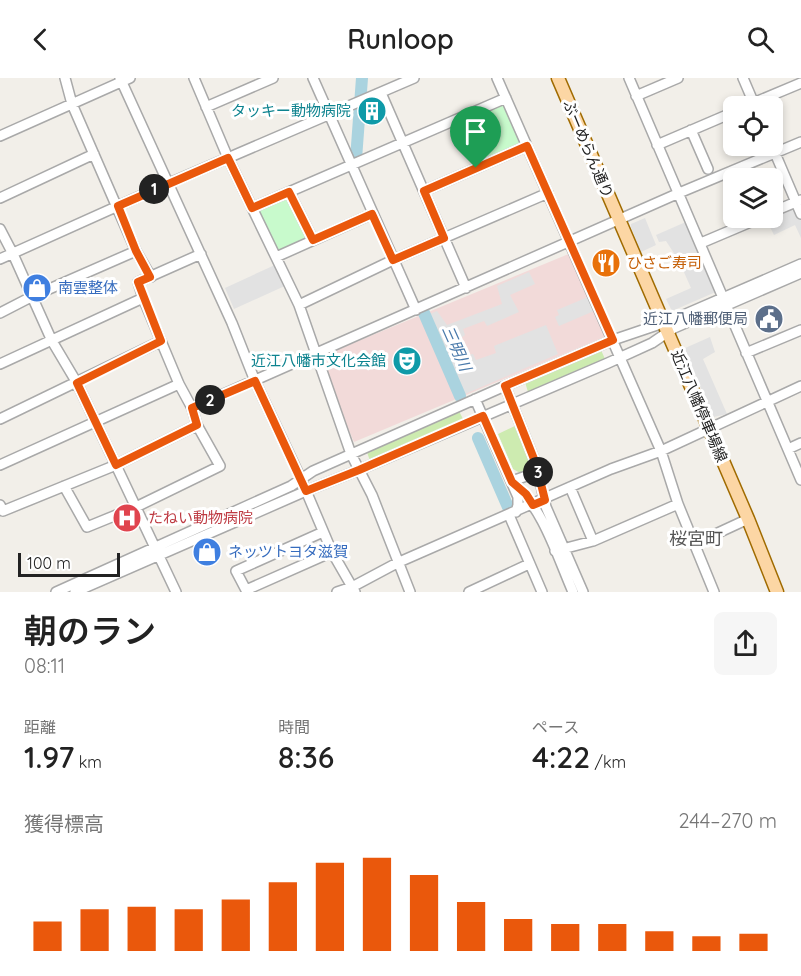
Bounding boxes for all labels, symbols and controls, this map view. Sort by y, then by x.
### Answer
text: Runloop [347,22,454,56]
icon: back [24,23,57,56]
icon: search [744,23,777,56]
building icon: タッキー動物病院 [356,95,388,127]
map controls [723,96,783,228]
button: locate [723,96,783,156]
street label: ぶーめらん通り [559,97,618,201]
place label: タッキー動物病院 [231,101,351,120]
pin [450,106,501,168]
icon: arrive [459,115,492,148]
button: layers [723,168,783,228]
pin: 1 [139,174,169,204]
text: 1 [151,179,157,199]
restaurant icon: ひさご寿司 [590,247,622,279]
place label: ひさご寿司 [627,253,702,272]
shop icon: 南雲整体 [21,272,53,304]
place label: 南雲整体 [58,278,118,297]
public building icon: 近江八幡郵便局 [753,303,785,335]
place label: 近江八幡郵便局 [643,309,748,328]
water label: 三明川 [438,322,477,376]
theatre icon: 近江八幡市文化会館 [391,345,423,377]
street label: 近江八幡停車場線 [667,347,732,465]
place label: 近江八幡市文化会館 [251,351,386,370]
pin: 2 [195,385,225,415]
text: 2 [205,390,215,410]
pin: 3 [523,457,553,487]
text: 3 [534,462,542,482]
hospital icon: たねい動物病院 [111,502,143,534]
place label: たねい動物病院 [148,508,253,527]
district label: 桜宮町 [669,527,723,550]
shop icon: ネッツトヨタ滋賀 [191,536,223,568]
place label: ネッツトヨタ滋賀 [228,542,348,561]
scale bar [18,550,120,577]
text: 100 m [27,553,71,573]
text: 朝のラン [24,610,156,651]
button: share [714,612,777,675]
text: 08:11 [24,653,65,678]
text: 距離 [24,717,56,737]
text: 時間 [278,717,310,737]
text: ペース [532,717,579,737]
text: 1.97 [24,738,74,776]
text: 8:36 [278,738,334,776]
text: 4:22 [532,738,590,776]
text: km [74,752,102,772]
text: /km [590,752,626,772]
text: 244–270 m [678,808,777,833]
text: 獲得標高 [24,811,104,836]

